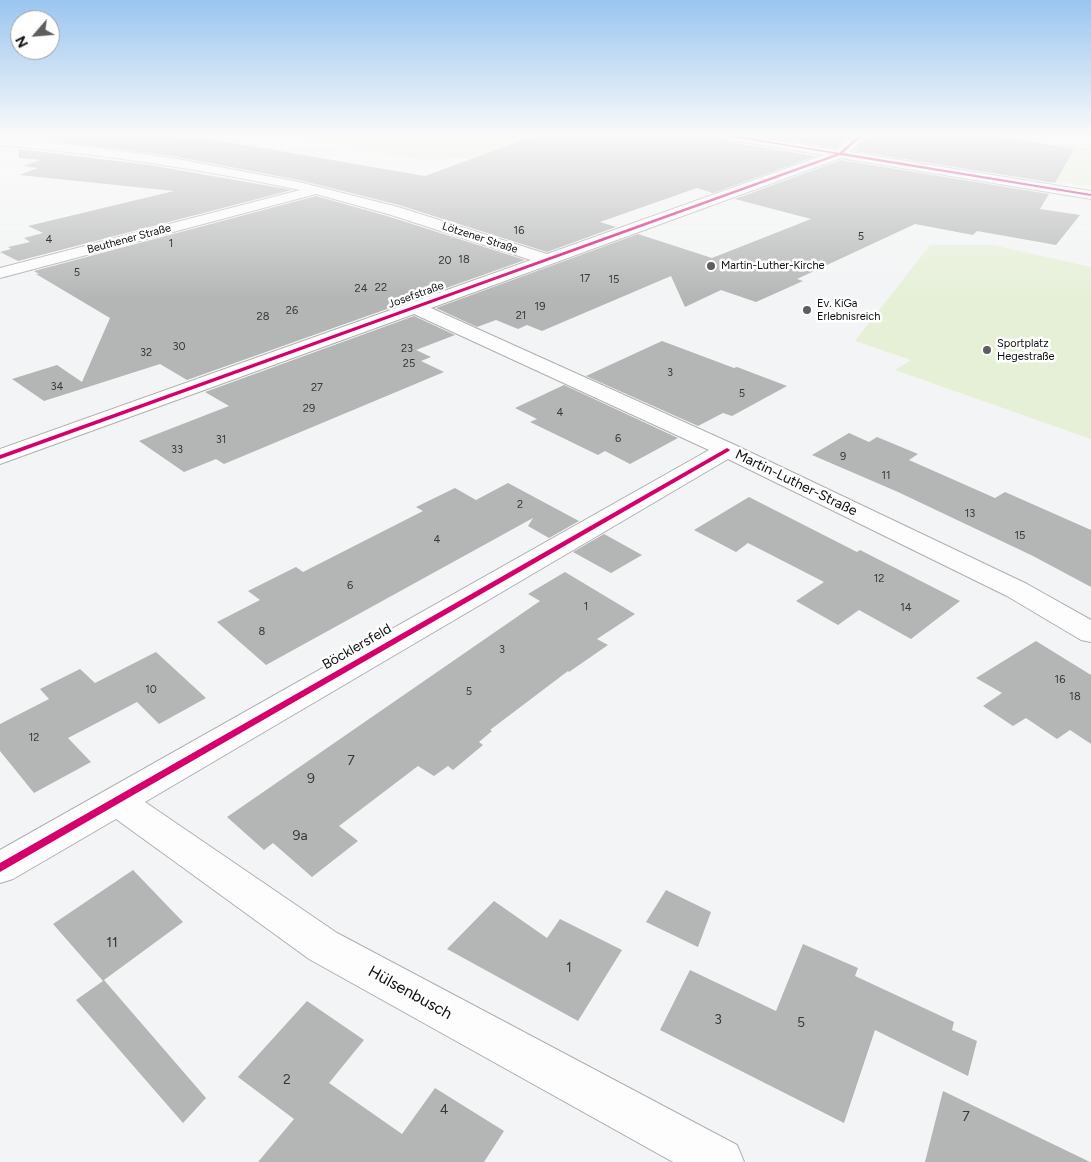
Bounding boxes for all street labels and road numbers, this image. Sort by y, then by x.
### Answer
street label: Lötzener Straße [441,220,519,256]
street label: Beuthener Straße [86,221,172,257]
street label: Josefstraße [386,279,446,311]
street label: Martin-Luther-Straße [732,446,860,520]
street label: Böcklersfeld [319,620,395,674]
street label: Hülsenbusch [365,962,455,1024]

